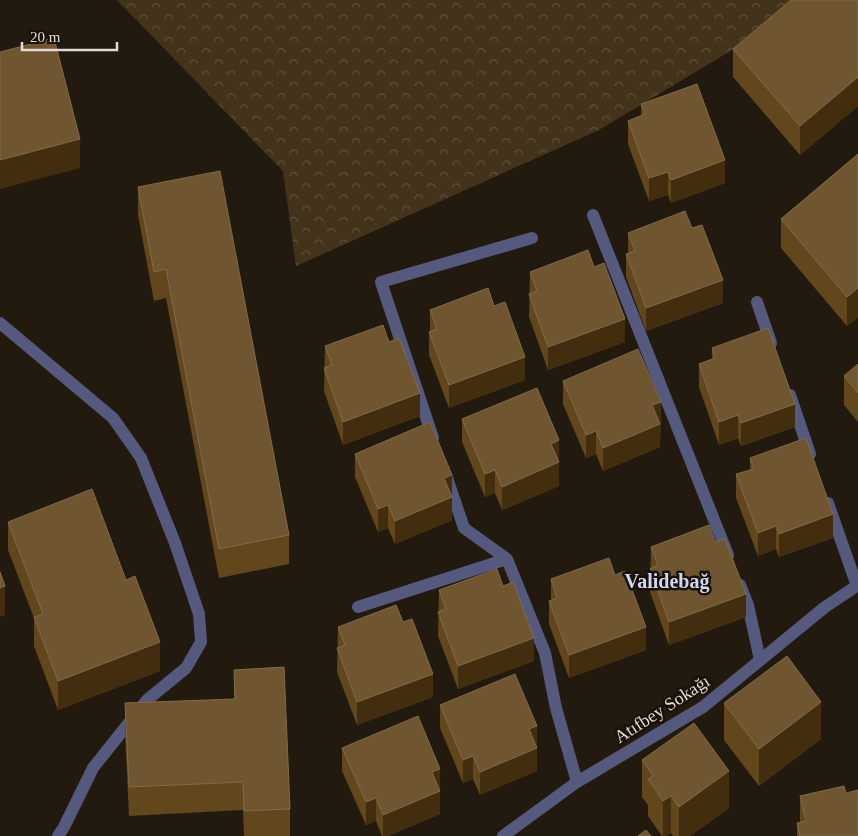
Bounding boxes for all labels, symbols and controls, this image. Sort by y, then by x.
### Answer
scale bar [22,20,118,52]
text: 20 m [30,29,61,45]
district label: Validebağ [625,570,709,593]
street label: Atıfbey Sokağı [611,671,713,747]

